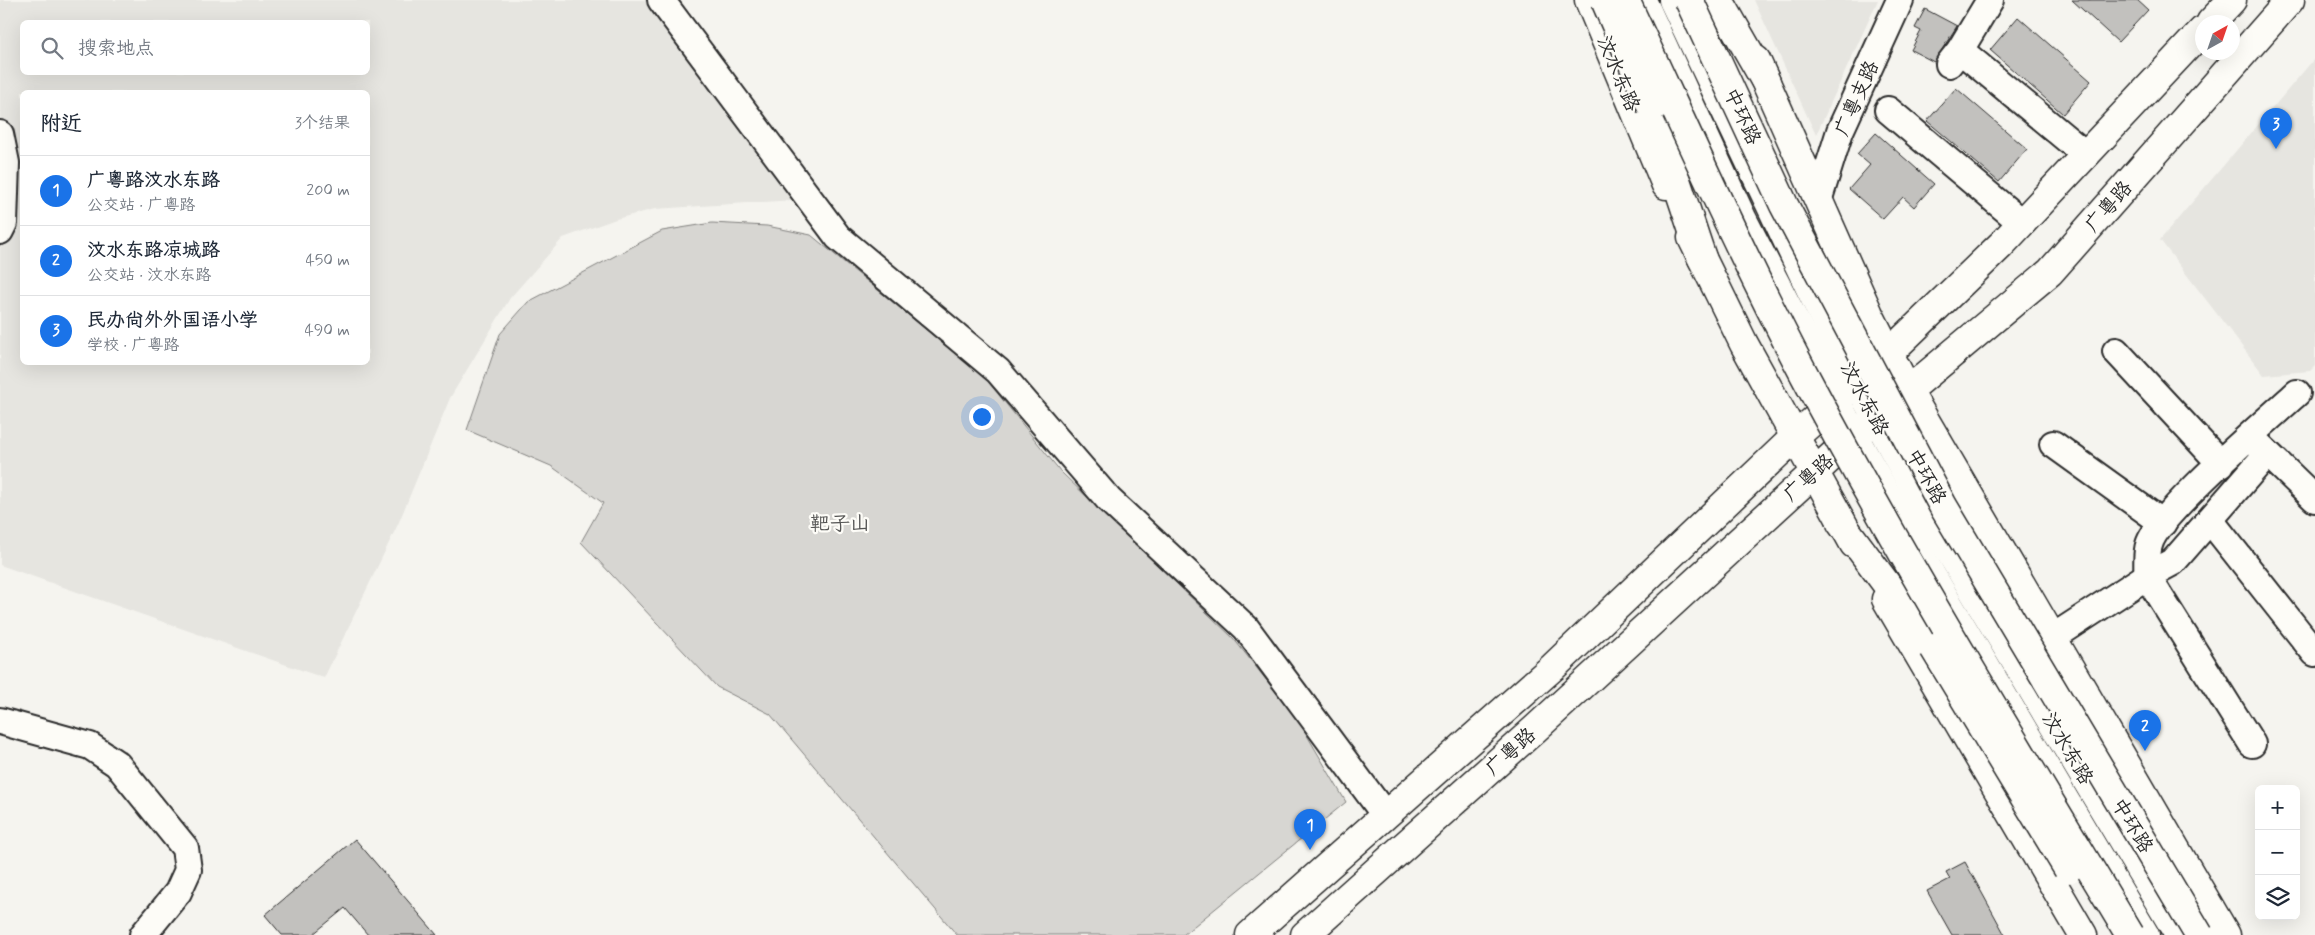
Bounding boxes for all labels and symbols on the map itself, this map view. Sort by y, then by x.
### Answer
north arrow [2195,15,2240,60]
street label: 汶水东路 [1590,31,1646,117]
street label: 广粤支路 [1829,56,1886,141]
street label: 中环路 [1717,84,1767,150]
pin: 3 [2260,108,2292,149]
street label: 广粤路 [2079,175,2140,238]
street label: 汶水东路 [1833,357,1895,441]
your location [969,404,995,430]
street label: 中环路 [1899,444,1953,510]
street label: 广粤路 [1778,447,1841,508]
park label: 靶子山 [810,511,870,538]
street label: 汶水东路 [2035,708,2099,791]
pin: 2 [2129,710,2161,751]
street label: 广粤路 [1480,721,1543,782]
street label: 中环路 [2105,793,2159,859]
pin: 1 [1294,809,1326,850]

